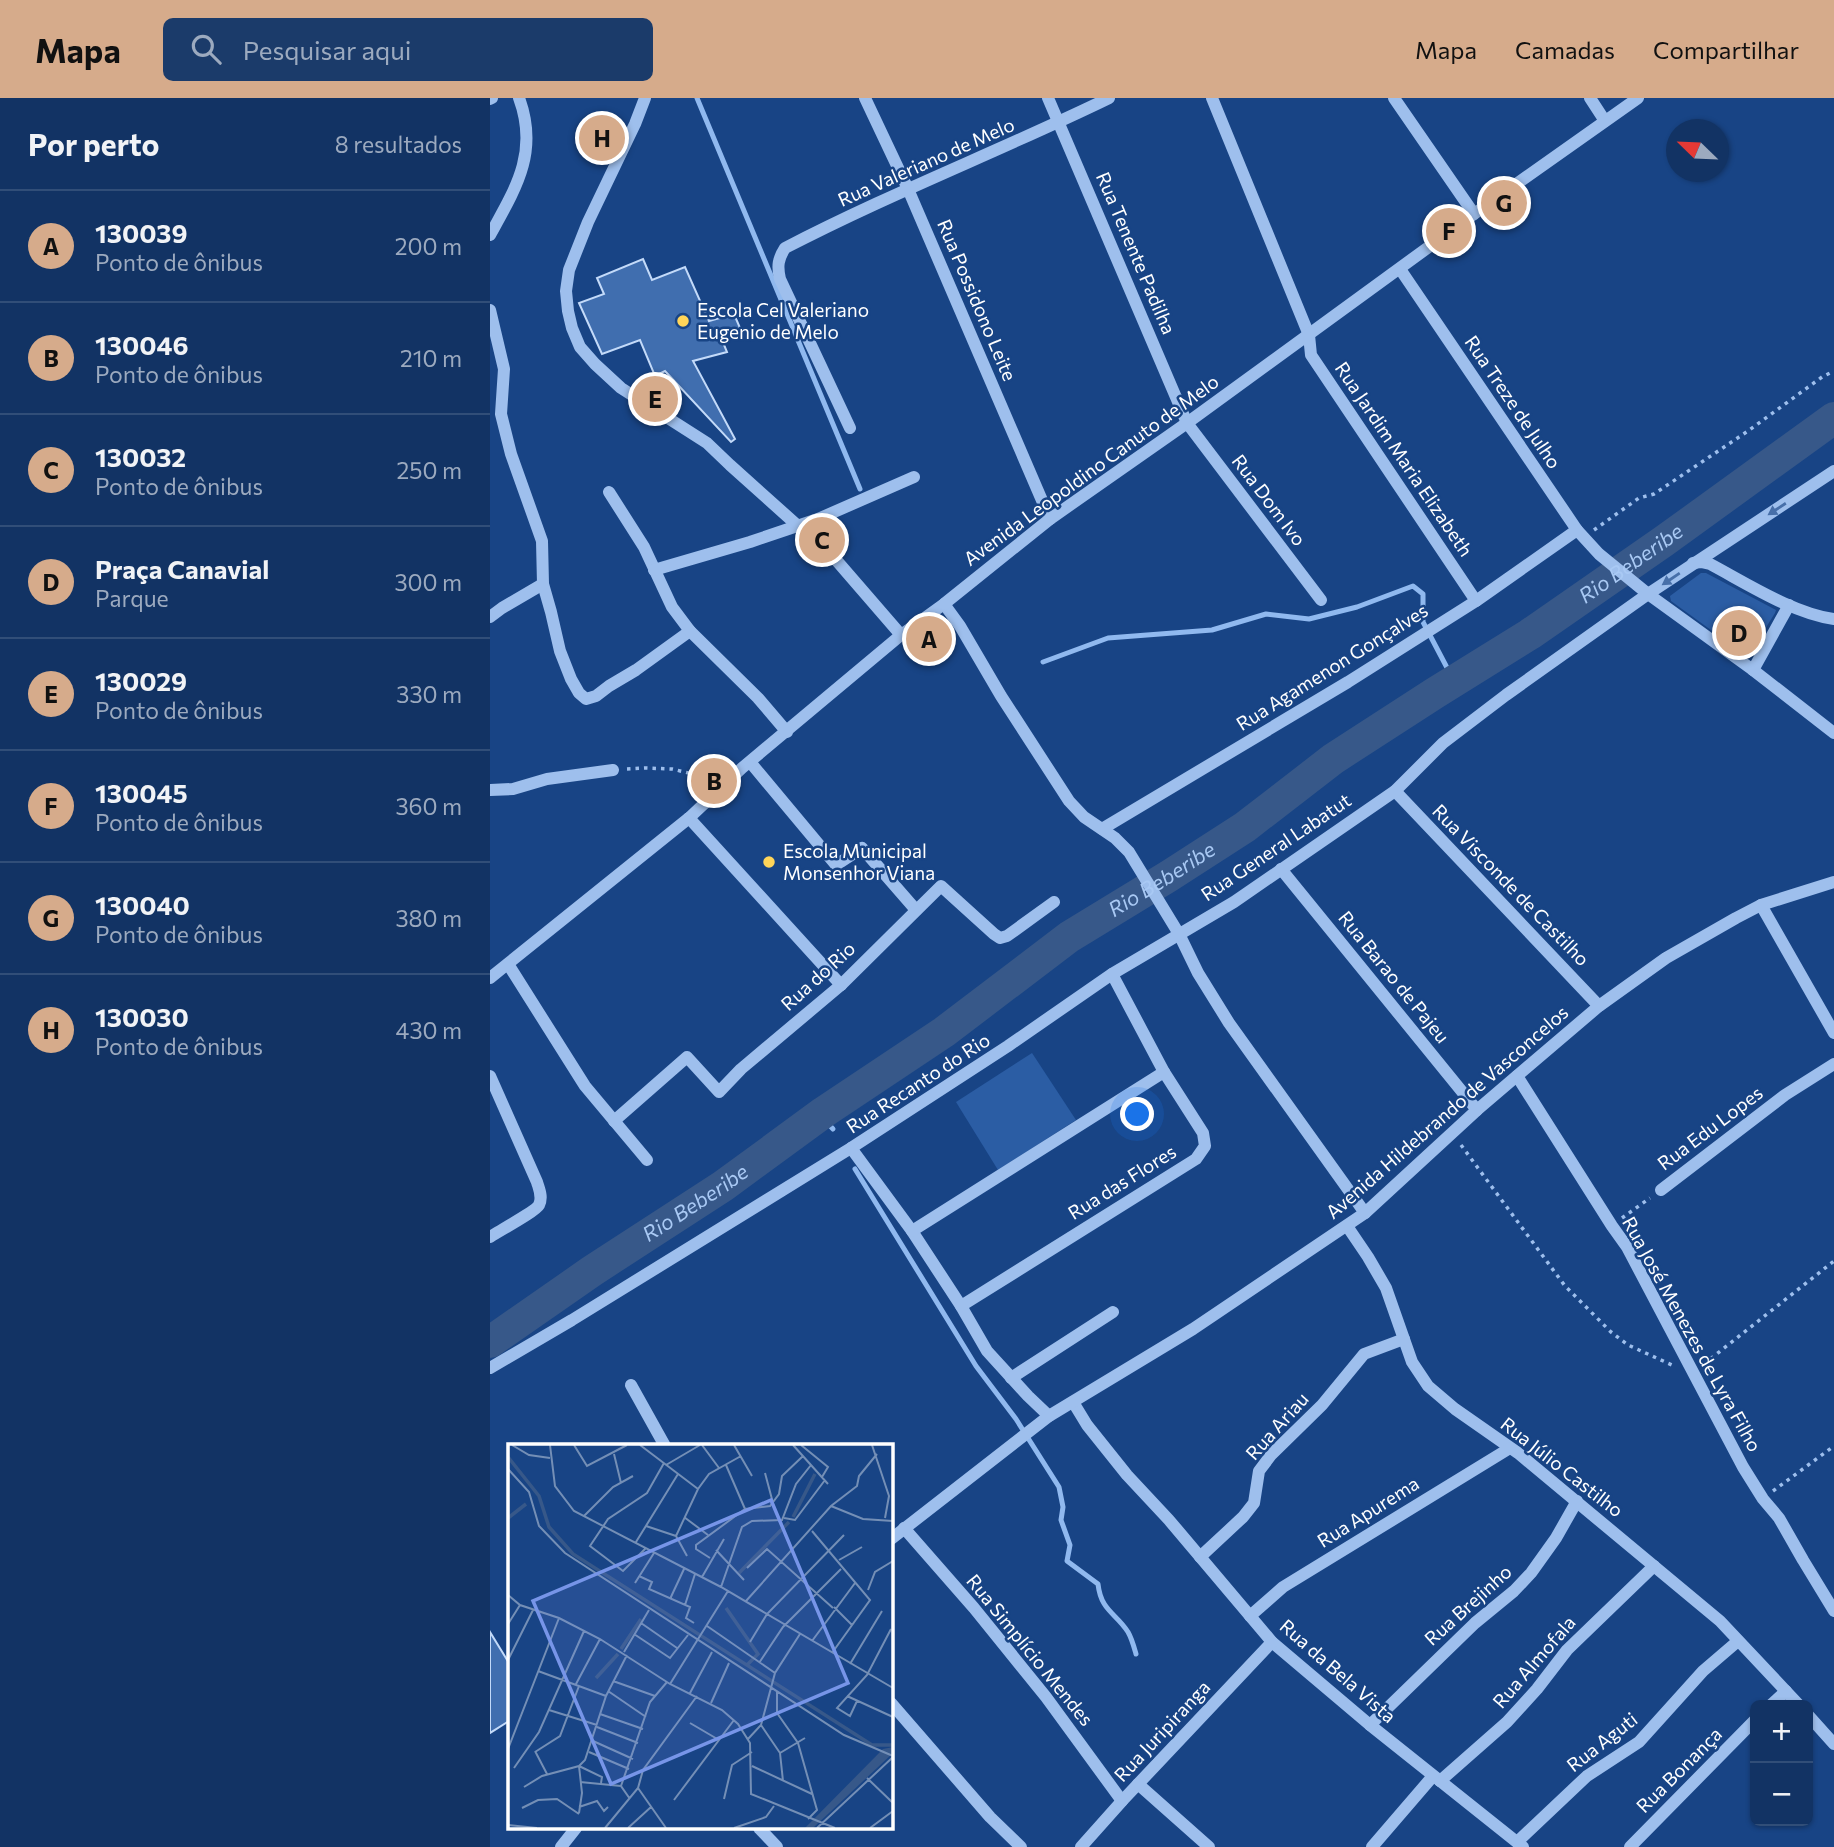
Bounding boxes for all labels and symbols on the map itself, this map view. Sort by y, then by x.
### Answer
pin: H [579,112,625,164]
street label: Rua Valeriano de Melo [834,112,1018,211]
north arrow [1666,119,1729,182]
street label: Rua Tenente Padilha [1092,168,1181,337]
pin: G [1481,177,1527,229]
pin: F [1426,205,1472,257]
street label: Rua Possidono Leite [933,216,1022,384]
place label: Escola Cel Valeriano Eugenio de Melo [697,298,869,343]
marker: Escola Cel Valeriano Eugenio de Melo [675,313,691,329]
street label: Rua Treze de Julho [1460,331,1566,473]
street label: Rua Jardim Maria Elizabeth [1331,357,1478,560]
street label: Avenida Leopoldino Canuto de Melo [959,369,1223,570]
pin: E [632,373,678,425]
street label: Rua Dom Ivo [1228,449,1311,550]
one-way arrow [1767,502,1787,515]
pin: C [799,514,845,566]
water label: Rio Beberibe [1573,518,1687,608]
one-way arrow [1661,572,1680,585]
street label: Rua Agamenon Gonçalves [1232,598,1432,735]
pin: D [1716,607,1762,659]
pin: A [906,613,952,665]
pin: B [691,755,737,807]
street label: Rua General Labatut [1196,788,1355,905]
street label: Rua Visconde de Castilho [1428,799,1595,970]
water label: Rio Beberibe [1103,836,1219,921]
place label: Escola Municipal Monsenhor Viana [783,839,935,884]
marker: Escola Municipal Monsenhor Viana [761,854,777,870]
street label: Rua Barao de Pajeu [1334,906,1455,1047]
street label: Rua do Rio [776,936,859,1015]
street label: Avenida Hildebrando de Vasconcelos [1321,1000,1572,1223]
street label: Rua Recanto do Rio [842,1028,994,1138]
street label: Rua Edu Lopes [1653,1081,1767,1175]
your location [1120,1097,1154,1131]
street label: Rua das Flores [1063,1139,1180,1224]
water label: Rio Beberibe [637,1158,752,1246]
street label: Rua José Menezes de Lyra Filho [1618,1212,1767,1455]
street label: Rua Ariau [1240,1387,1313,1464]
street label: Rua Júlio Castilho [1497,1412,1628,1522]
inset map [508,1444,892,1829]
street label: Rua Apurema [1313,1471,1423,1552]
street label: Rua Brejinho [1419,1560,1516,1650]
street label: Rua Simplício Mendes [962,1569,1099,1730]
street label: Rua Almofala [1487,1611,1580,1712]
street label: Rua da Bela Vista [1276,1614,1401,1727]
street label: Rua Juripiranga [1109,1675,1214,1786]
street label: Rua Aguti [1562,1707,1642,1776]
street label: Rua Bonança [1631,1722,1726,1817]

